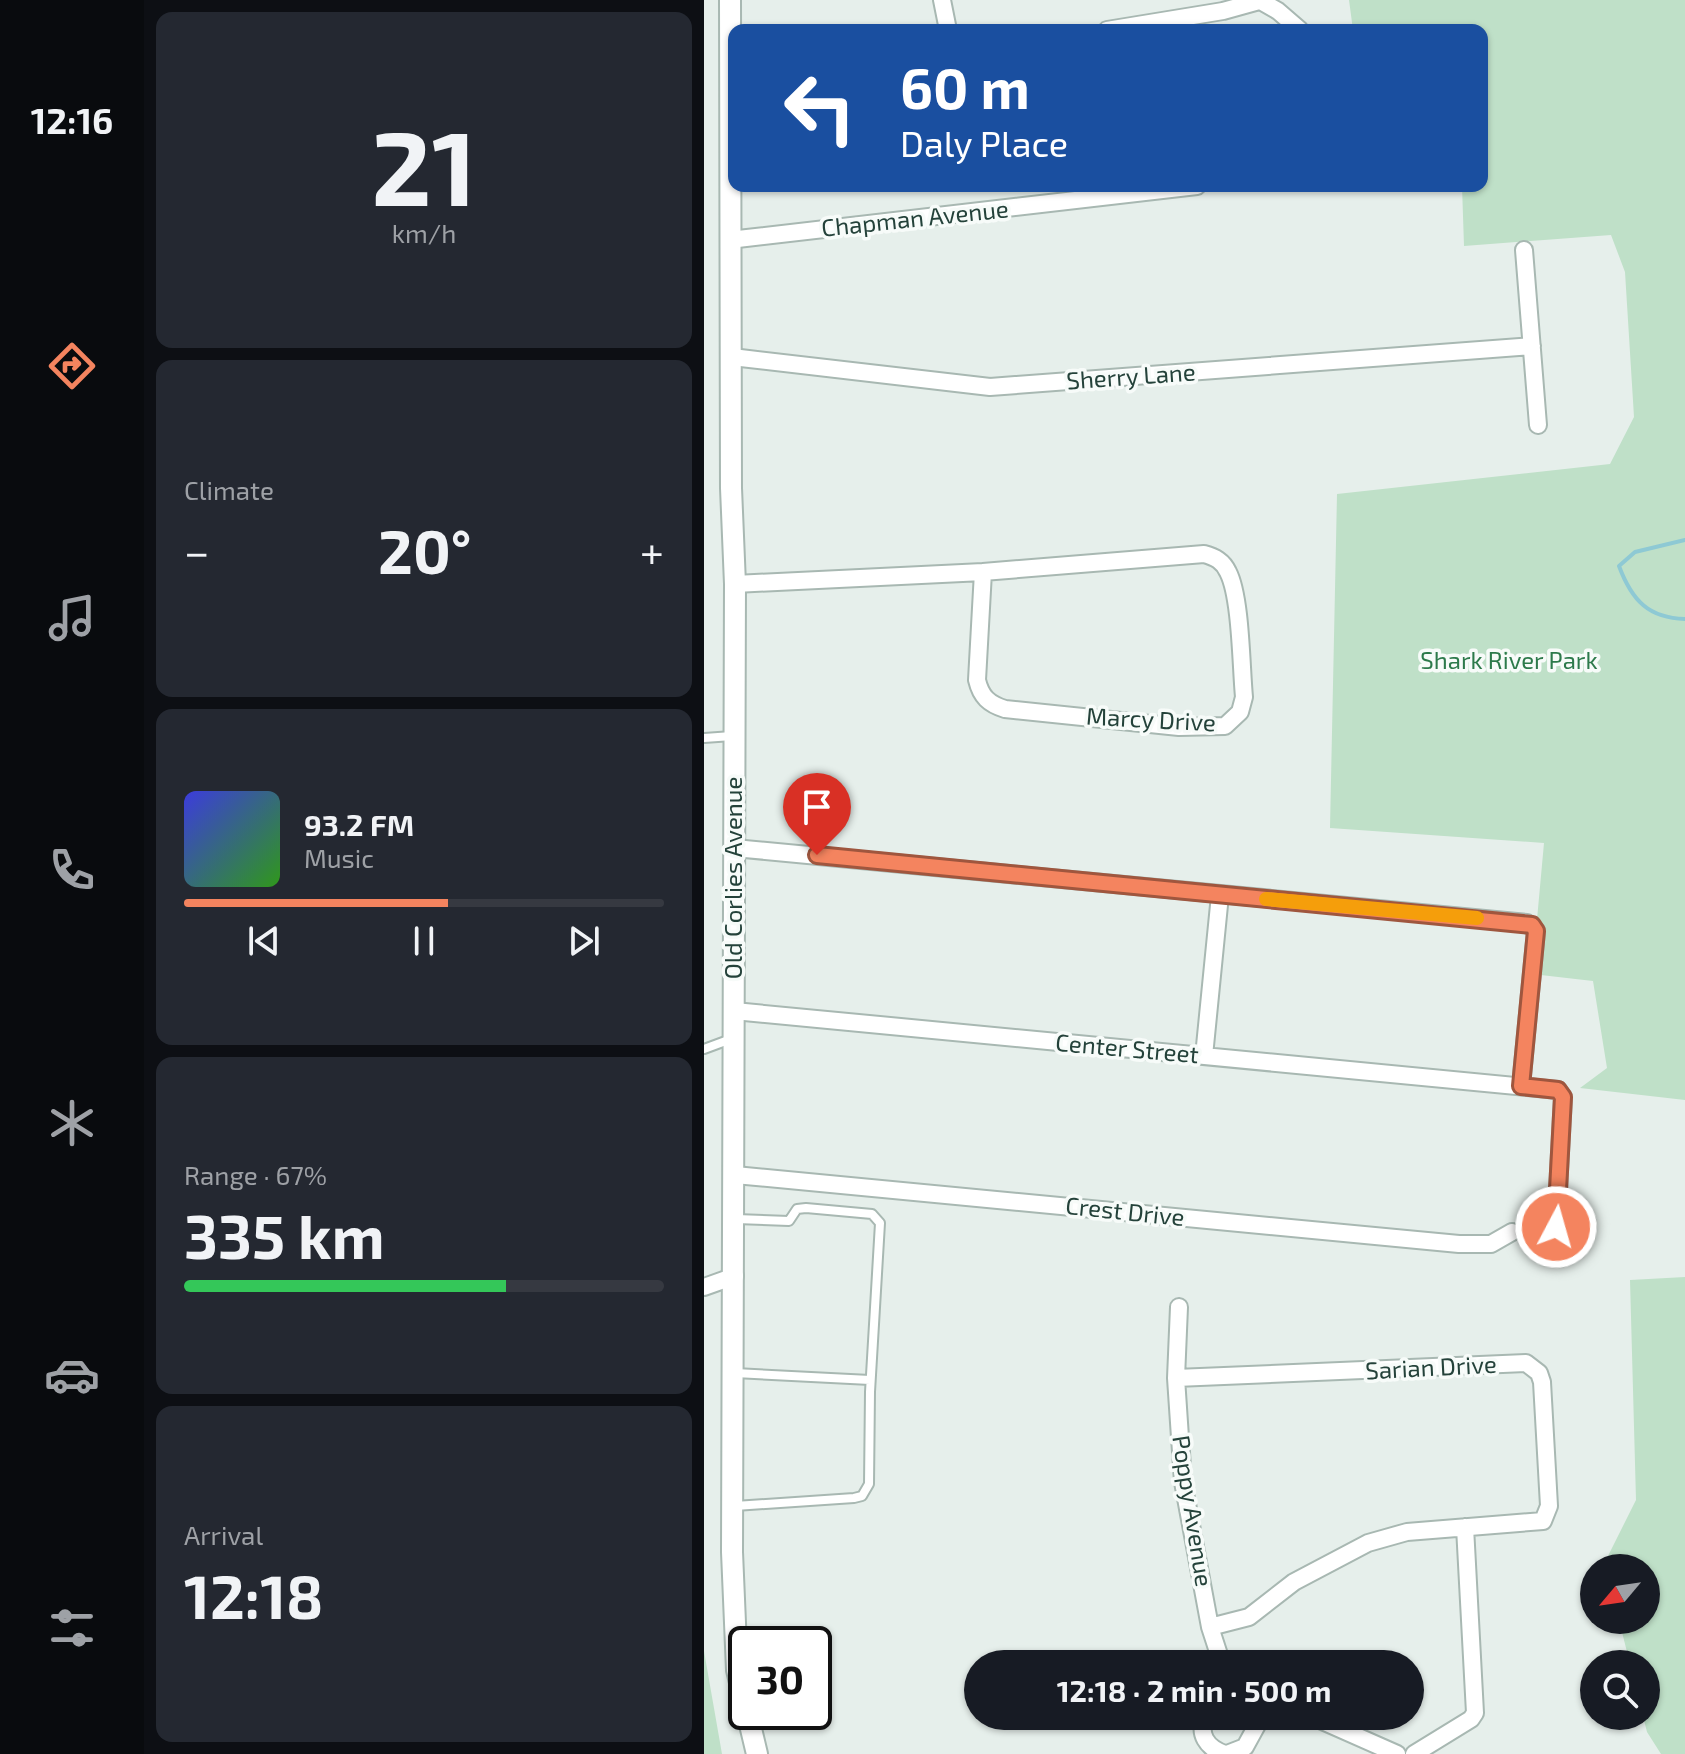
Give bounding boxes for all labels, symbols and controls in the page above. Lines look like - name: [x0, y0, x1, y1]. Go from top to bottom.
- text: 60 m: [900, 53, 1030, 120]
- icon: left: [768, 56, 872, 160]
- text: 12:16: [31, 98, 113, 141]
- text: 21: [371, 102, 477, 227]
- text: Daly Place: [900, 121, 1068, 164]
- street label: Chapman Avenue: [820, 193, 1010, 242]
- text: km/h: [392, 217, 456, 248]
- icon: directions: [44, 338, 100, 394]
- street label: Sherry Lane: [1065, 357, 1196, 394]
- text: Climate: [184, 474, 274, 505]
- text: 20°: [378, 514, 471, 586]
- text: −: [184, 524, 210, 577]
- text: +: [640, 524, 664, 577]
- icon: music: [44, 590, 100, 646]
- park label: Shark River Park: [1420, 645, 1598, 674]
- street label: Marcy Drive: [1086, 701, 1217, 736]
- pin: [783, 773, 851, 855]
- street label: Old Corlies Avenue: [718, 777, 747, 979]
- icon: arrive: [795, 785, 839, 829]
- text: 93.2 FM: [304, 806, 414, 842]
- icon: phone: [44, 842, 100, 898]
- text: Music: [304, 842, 374, 873]
- icon: previous: [242, 919, 286, 963]
- icon: pause: [402, 919, 446, 963]
- icon: next: [562, 919, 606, 963]
- street label: Center Street: [1054, 1027, 1200, 1068]
- icon: climate: [44, 1095, 100, 1151]
- text: Range · 67%: [184, 1159, 327, 1190]
- position arrow: [1514, 1185, 1598, 1269]
- street label: Crest Drive: [1064, 1190, 1186, 1231]
- text: 335 km: [184, 1199, 385, 1271]
- icon: car: [44, 1347, 100, 1403]
- street label: Sarian Drive: [1364, 1349, 1497, 1384]
- street label: Poppy Avenue: [1167, 1433, 1220, 1588]
- text: Arrival: [184, 1519, 263, 1550]
- north arrow: [1580, 1554, 1660, 1634]
- map controls: [1580, 1554, 1660, 1730]
- text: 12:18: [184, 1559, 324, 1631]
- icon: filters: [44, 1600, 100, 1656]
- speed limit sign: 30: [728, 1626, 832, 1730]
- button: search: [1580, 1650, 1660, 1730]
- text: 12:18 · 2 min · 500 m: [1057, 1672, 1331, 1708]

